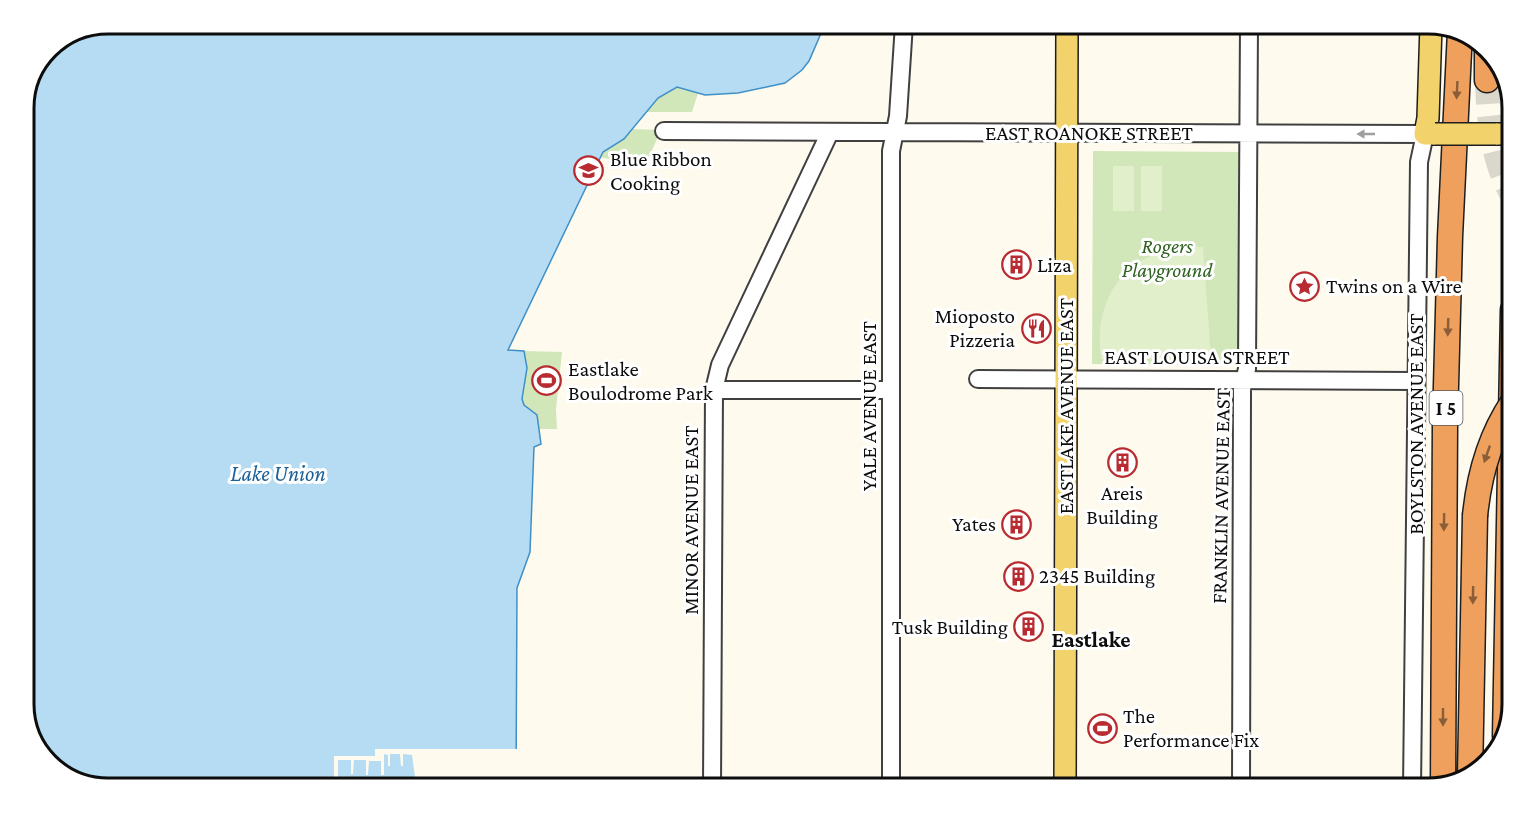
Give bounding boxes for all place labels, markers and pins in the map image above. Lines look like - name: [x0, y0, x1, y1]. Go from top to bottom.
- place label: Blue Ribbon Cooking: [610, 147, 712, 195]
- school or university icon: Blue Ribbon Cooking: [573, 155, 605, 187]
- building icon: Liza: [1000, 249, 1032, 281]
- place label: Liza: [1037, 253, 1072, 277]
- place icon: Twins on a Wire: [1289, 270, 1321, 302]
- place label: Twins on a Wire: [1326, 274, 1462, 298]
- place label: Mioposto Pizzeria: [935, 304, 1015, 352]
- restaurant icon: Mioposto Pizzeria: [1020, 312, 1052, 344]
- place label: Eastlake Boulodrome Park: [568, 357, 713, 405]
- sports icon: Eastlake Boulodrome Park: [531, 365, 563, 397]
- building icon: Areis Building: [1106, 446, 1138, 478]
- place label: Areis Building: [1086, 481, 1158, 529]
- building icon: Yates: [1001, 508, 1033, 540]
- place label: Yates: [952, 512, 996, 536]
- building icon: 2345 Building: [1002, 560, 1034, 592]
- place label: 2345 Building: [1039, 564, 1155, 588]
- building icon: Tusk Building: [1013, 611, 1045, 643]
- place label: Tusk Building: [892, 615, 1008, 639]
- place label: The Performance Fix: [1123, 704, 1259, 752]
- sports icon: The Performance Fix: [1086, 712, 1118, 744]

